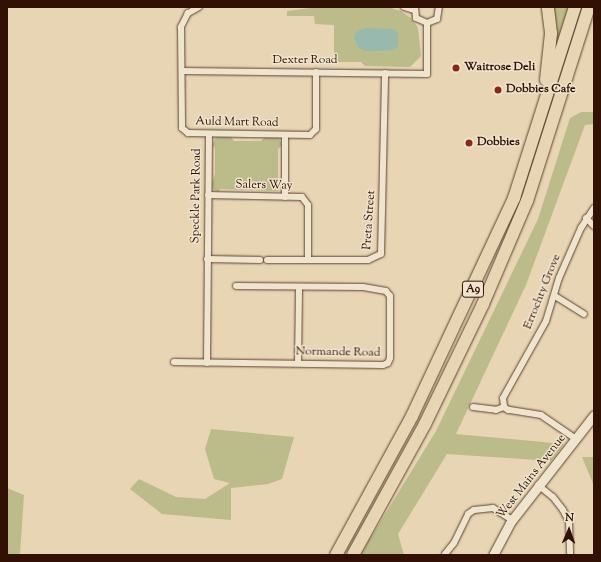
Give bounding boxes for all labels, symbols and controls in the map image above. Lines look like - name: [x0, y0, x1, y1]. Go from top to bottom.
- street label: Dexter Road: [272, 54, 338, 68]
- place label: Waitrose Deli: [464, 61, 535, 75]
- marker: Waitrose Deli: [451, 63, 461, 73]
- place label: Dobbies Cafe: [506, 83, 576, 97]
- marker: Dobbies Cafe: [493, 85, 503, 95]
- street label: Auld Mart Road: [195, 115, 279, 131]
- place label: Dobbies: [477, 136, 520, 150]
- marker: Dobbies: [464, 138, 474, 148]
- street label: Speckle Park Road: [189, 148, 205, 244]
- street label: Salers Way: [235, 178, 293, 194]
- street label: Preta Street: [361, 190, 379, 250]
- street label: Errochty Grove: [521, 252, 565, 332]
- road number: A9: [461, 280, 485, 298]
- street label: Normande Road: [296, 345, 380, 361]
- street label: West Mains Avenue: [494, 432, 570, 522]
- north arrow: [549, 510, 589, 550]
- text: N: [565, 510, 574, 526]

